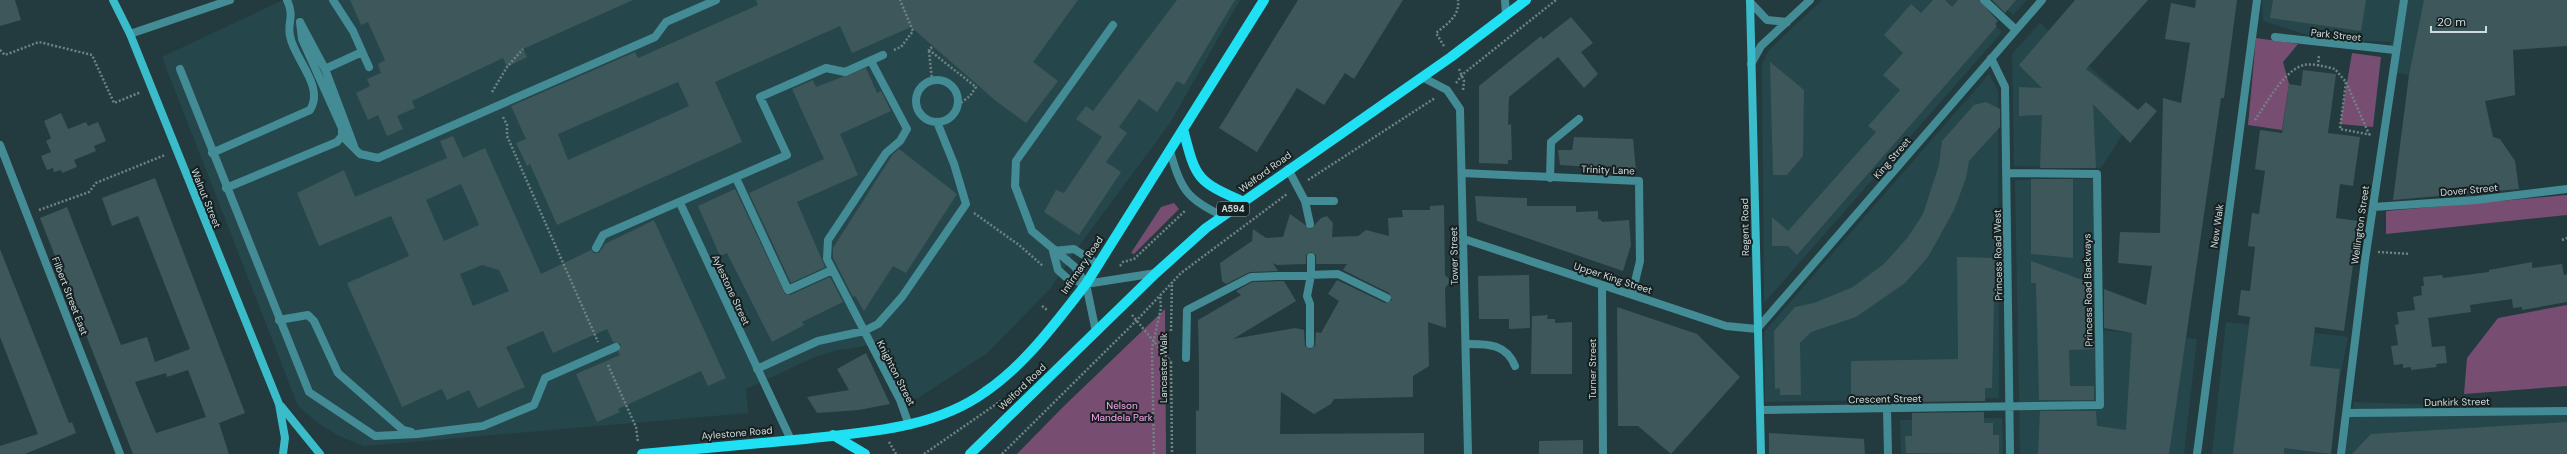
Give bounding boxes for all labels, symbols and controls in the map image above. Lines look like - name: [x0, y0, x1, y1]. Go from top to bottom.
- scale bar: [2431, 8, 2486, 34]
- text: 20 m: [2437, 14, 2466, 30]
- street label: Park Street: [2310, 26, 2362, 44]
- street label: King Street: [1871, 135, 1914, 181]
- street label: Welford Road: [1236, 149, 1294, 195]
- street label: Trinity Lane: [1581, 163, 1635, 177]
- street label: Walnut Street: [188, 166, 224, 230]
- street label: Dover Street: [2440, 181, 2499, 199]
- street label: Wellington Street: [2348, 185, 2372, 265]
- street label: Regent Road: [1738, 198, 1752, 256]
- road number: A594: [1217, 202, 1249, 216]
- street label: New Walk: [2207, 203, 2227, 249]
- street label: Princess Road West: [1991, 209, 2005, 301]
- street label: Tower Street: [1447, 227, 1461, 285]
- street label: Princess Road Backways: [2081, 233, 2095, 347]
- street label: Infirmary Road: [1058, 234, 1106, 296]
- street label: Aylestone Street: [709, 253, 753, 327]
- street label: Filbert Street East: [49, 255, 91, 337]
- street label: Upper King Street: [1572, 259, 1654, 297]
- street label: Lancaster Walk: [1157, 333, 1170, 403]
- street label: Knighton Street: [874, 338, 918, 408]
- street label: Turner Street: [1586, 339, 1599, 399]
- street label: Welford Road: [995, 361, 1049, 413]
- street label: Crescent Street: [1848, 392, 1922, 406]
- street label: Dunkirk Street: [2424, 395, 2490, 409]
- park label: Nelson Mandela Park: [1091, 399, 1153, 424]
- street label: Aylestone Road: [701, 423, 773, 443]

